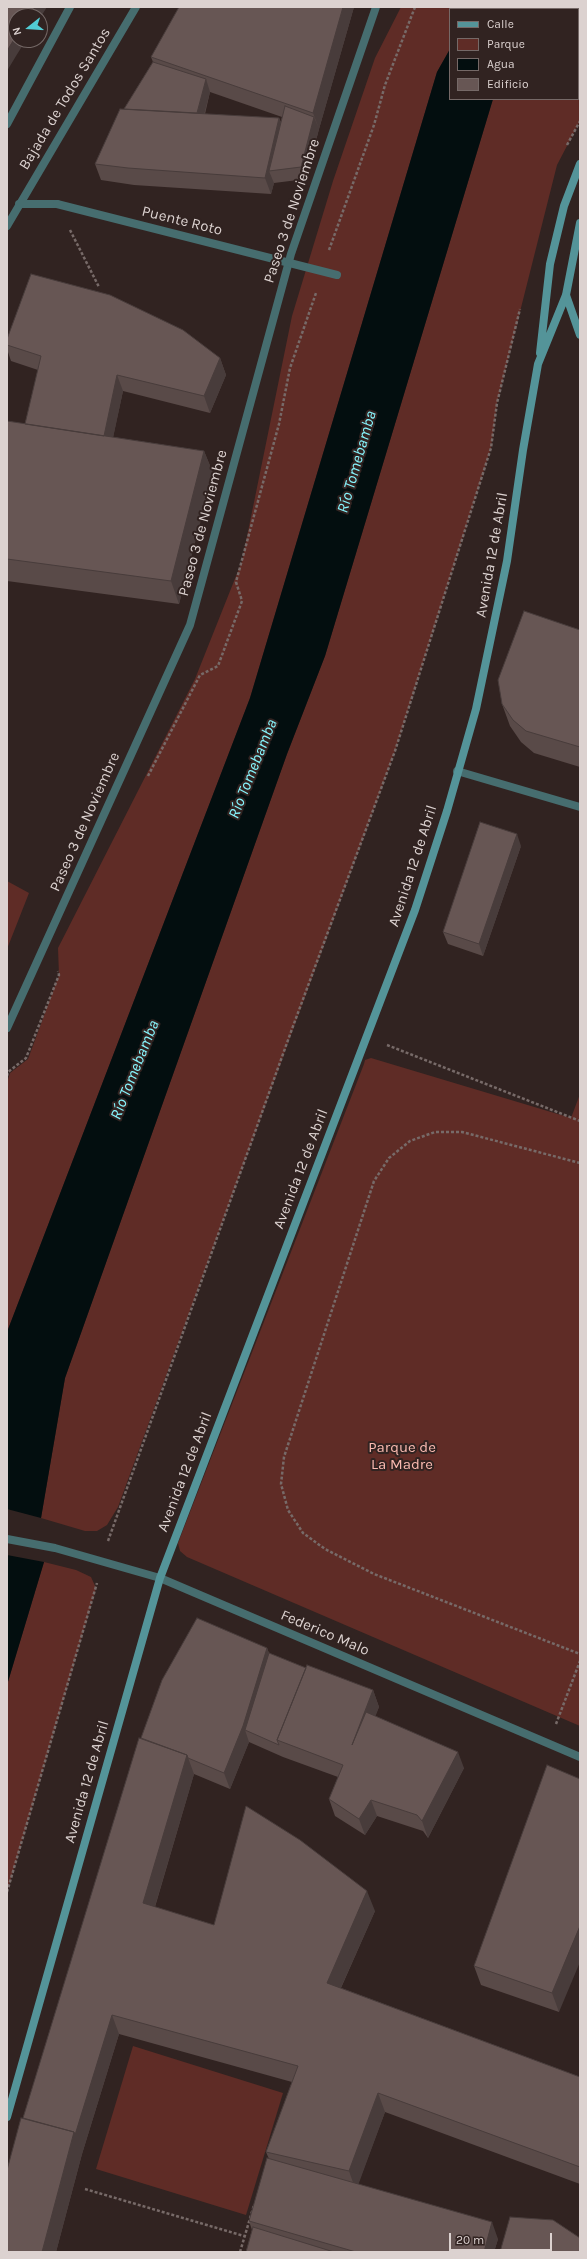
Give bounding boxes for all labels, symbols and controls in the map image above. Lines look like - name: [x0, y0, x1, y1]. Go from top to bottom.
- north arrow: [8, 8, 48, 48]
- legend: [449, 8, 579, 100]
- text: Calle: [487, 17, 514, 31]
- street label: Bajada de Todos Santos: [15, 25, 115, 173]
- text: N: [10, 26, 24, 37]
- text: Parque: [487, 37, 525, 51]
- text: Agua: [487, 57, 515, 71]
- text: Edificio: [487, 77, 528, 91]
- street label: Paseo 3 de Noviembre: [260, 137, 324, 285]
- street label: Puente Roto: [140, 202, 224, 240]
- water label: Río Tomebamba: [333, 409, 381, 515]
- street label: Paseo 3 de Noviembre: [175, 448, 231, 598]
- street label: Avenida 12 de Abril: [472, 491, 512, 619]
- water label: Río Tomebamba: [224, 716, 282, 822]
- street label: Paseo 3 de Noviembre: [46, 750, 124, 894]
- street label: Avenida 12 de Abril: [385, 803, 441, 929]
- water label: Río Tomebamba: [106, 1017, 164, 1123]
- street label: Avenida 12 de Abril: [270, 1107, 332, 1231]
- street label: Avenida 12 de Abril: [154, 1410, 216, 1534]
- park label: Parque de La Madre: [368, 1439, 436, 1474]
- street label: Federico Malo: [278, 1606, 372, 1660]
- street label: Avenida 12 de Abril: [61, 1719, 113, 1845]
- scale bar: [451, 2225, 554, 2251]
- text: 20 m: [456, 2233, 484, 2247]

